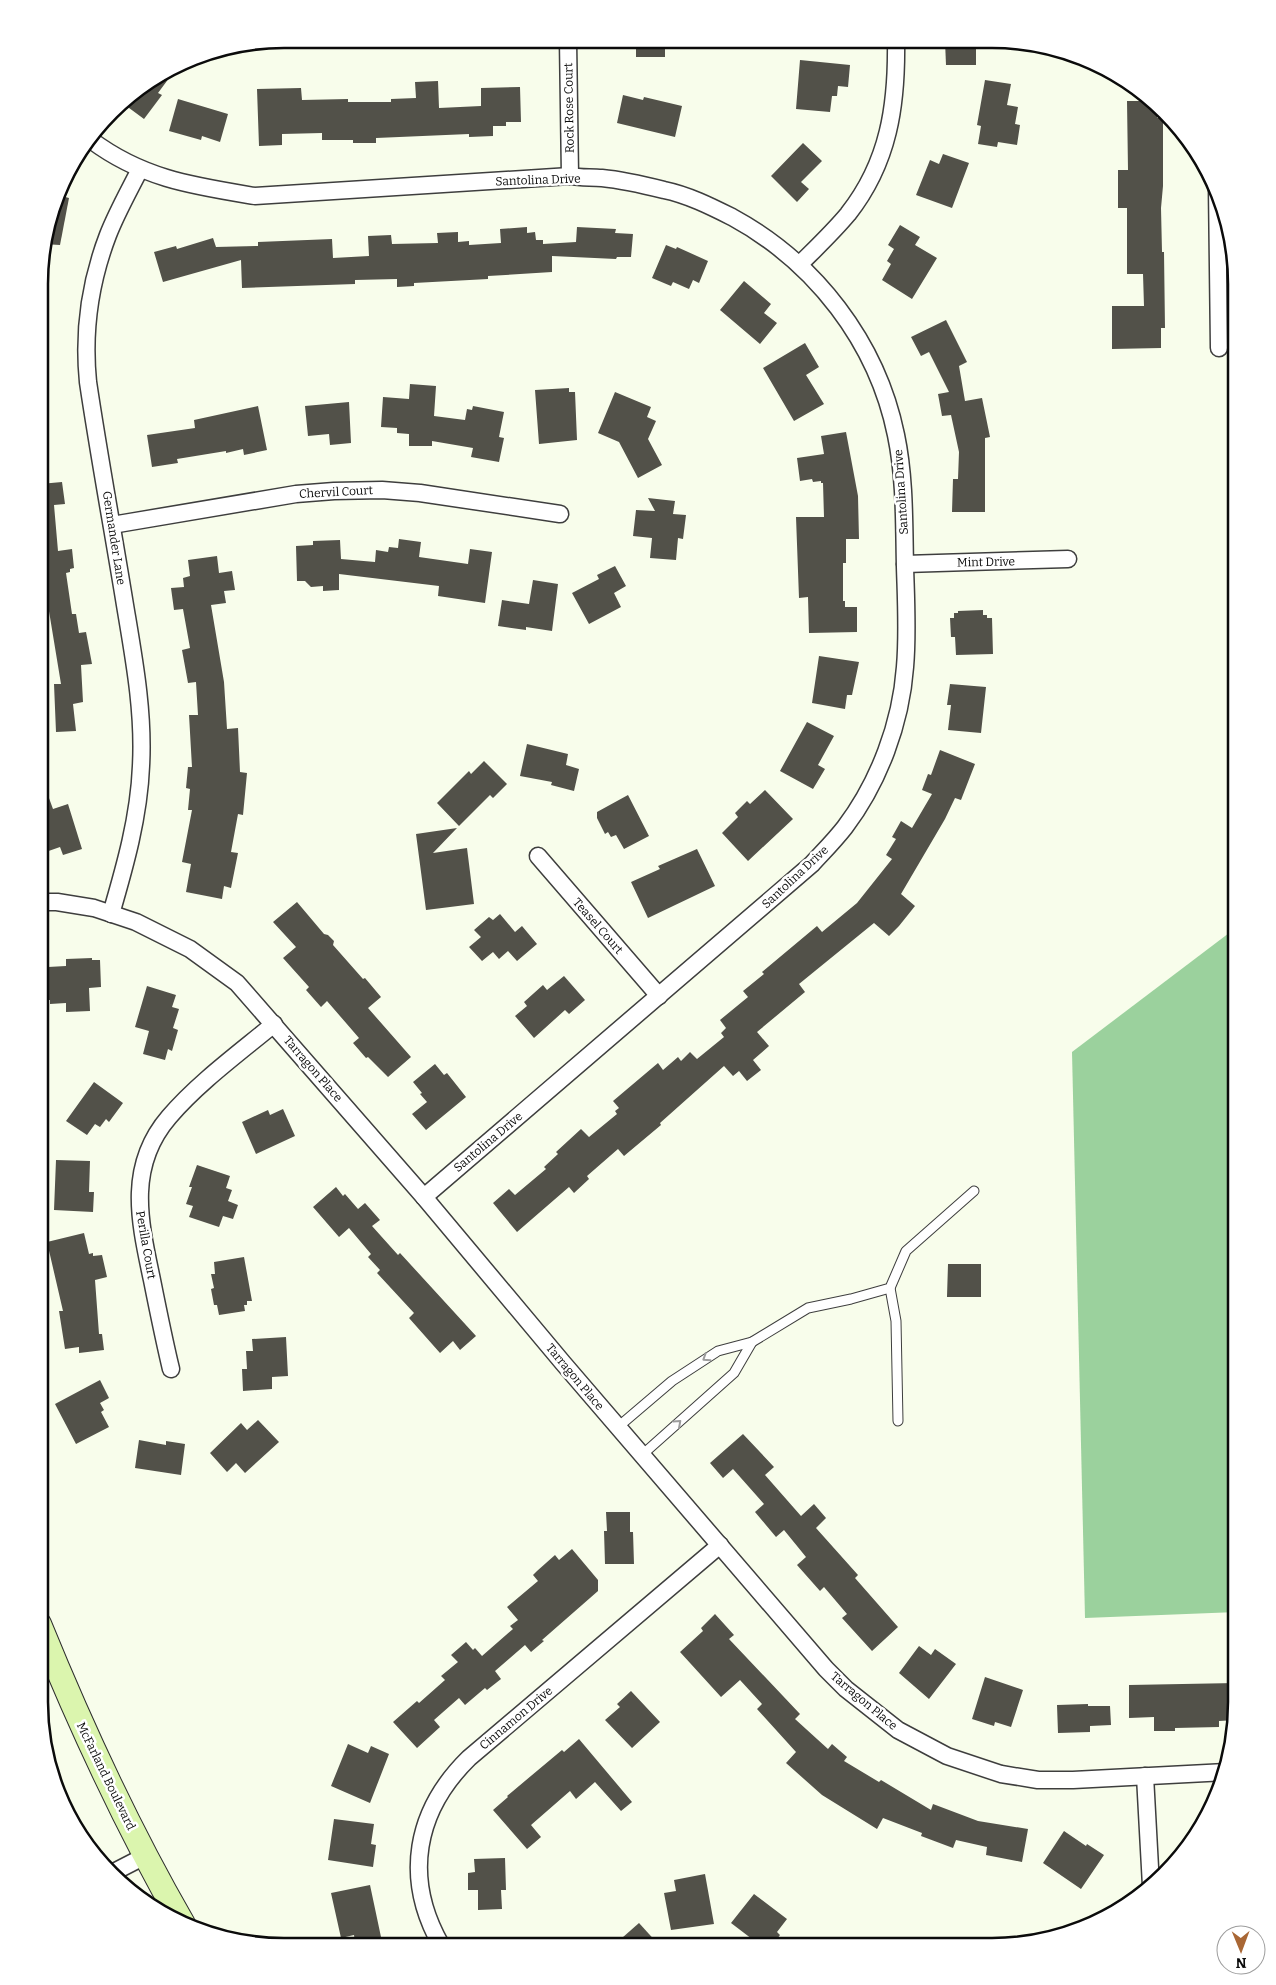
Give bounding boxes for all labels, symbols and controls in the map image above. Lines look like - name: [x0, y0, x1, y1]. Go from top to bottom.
- street label: Rock Rose Court: [561, 62, 577, 153]
- street label: Santolina Drive: [495, 172, 581, 188]
- street label: Santolina Drive: [891, 449, 911, 535]
- street label: Chervil Court: [299, 483, 374, 501]
- street label: Germander Lane: [100, 490, 128, 586]
- street label: Mint Drive: [957, 554, 1015, 570]
- street label: Santolina Drive: [759, 843, 831, 911]
- street label: Teasel Court: [570, 895, 626, 957]
- street label: Tarragon Place: [281, 1033, 345, 1105]
- street label: Santolina Drive: [451, 1109, 525, 1175]
- street label: Perilla Court: [133, 1210, 159, 1281]
- street label: Tarragon Place: [543, 1341, 607, 1413]
- one-way arrow: [703, 1352, 712, 1361]
- one-way arrow: [672, 1419, 681, 1428]
- street label: Tarragon Place: [828, 1669, 900, 1733]
- street label: Cinnamon Drive: [477, 1684, 555, 1752]
- street label: McFarland Boulevard: [74, 1720, 138, 1832]
- north arrow: [1216, 1925, 1266, 1975]
- text: N: [1235, 1954, 1247, 1971]

